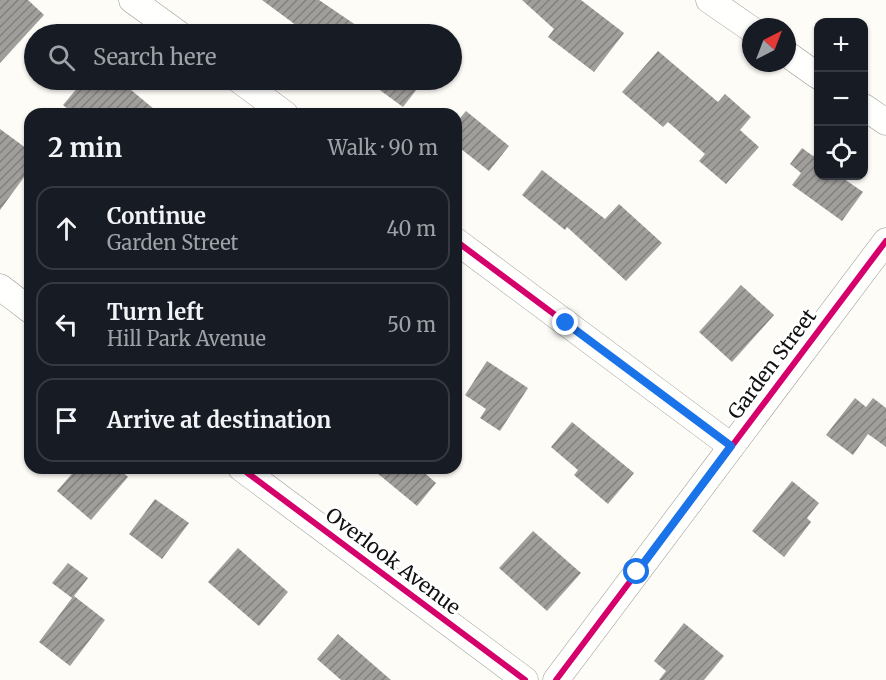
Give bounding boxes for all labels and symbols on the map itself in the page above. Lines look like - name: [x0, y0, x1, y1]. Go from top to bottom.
- north arrow: [742, 18, 796, 72]
- street label: Garden Street: [722, 304, 821, 424]
- route end: [552, 309, 578, 335]
- street label: Overlook Avenue: [321, 502, 466, 619]
- route start: [623, 558, 649, 584]

